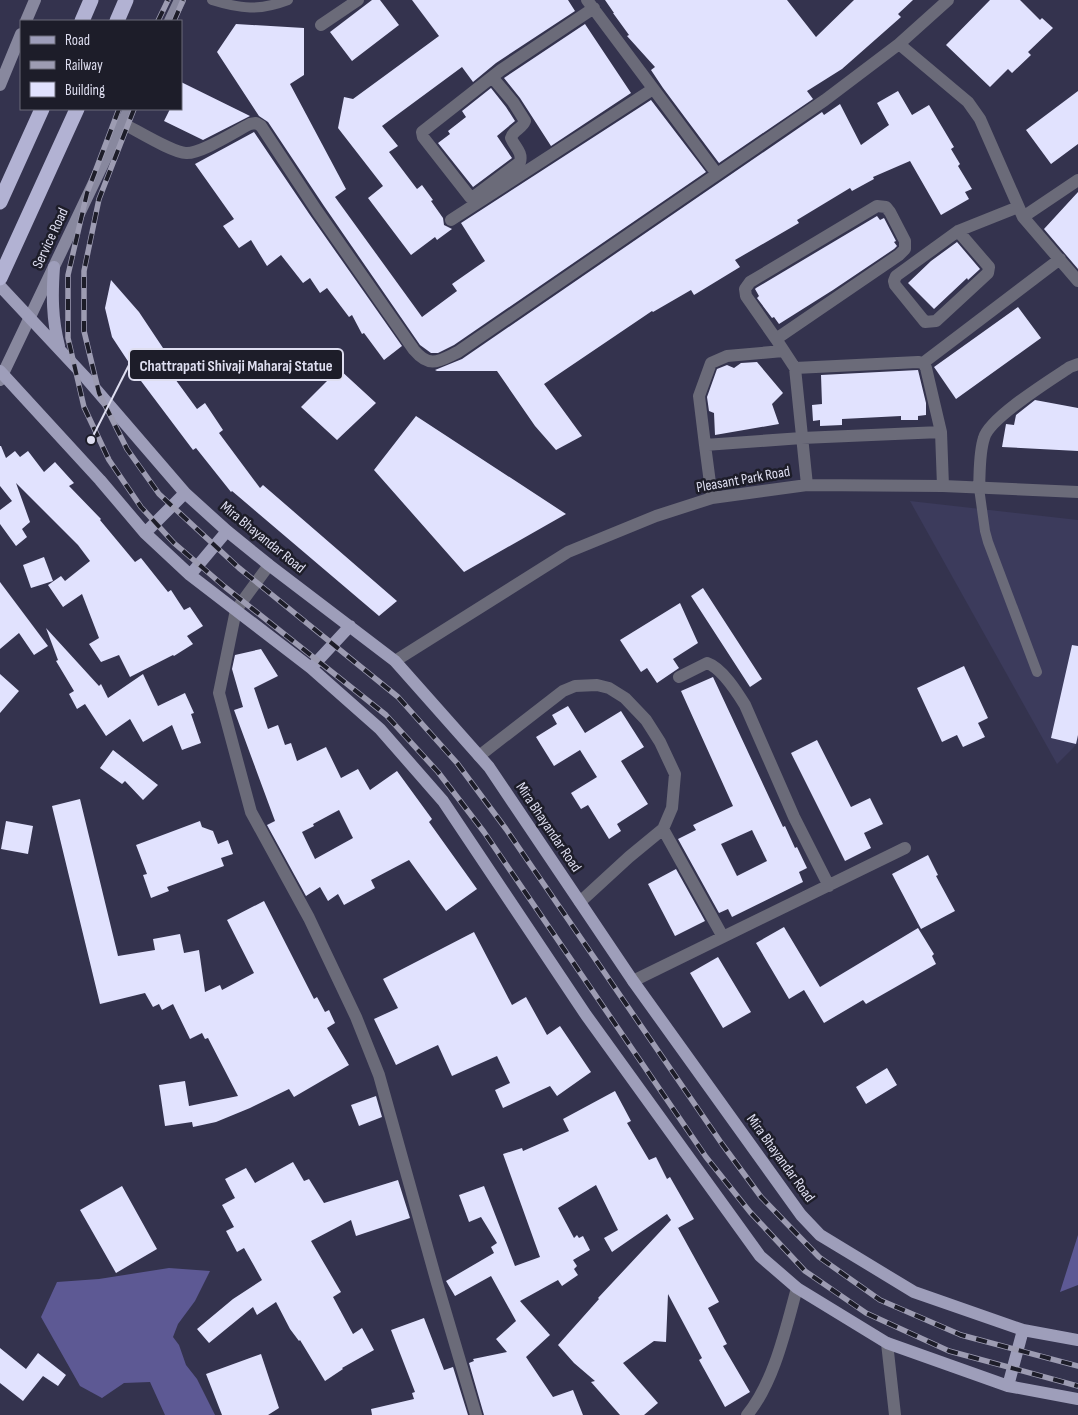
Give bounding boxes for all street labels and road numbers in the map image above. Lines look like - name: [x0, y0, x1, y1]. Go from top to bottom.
- street label: Service Road: [28, 205, 73, 272]
- street label: Pleasant Park Road: [695, 462, 791, 497]
- street label: Mira Bhayandar Road: [216, 497, 309, 578]
- street label: Mira Bhayandar Road: [512, 779, 586, 876]
- street label: Mira Bhayandar Road: [742, 1111, 819, 1206]

